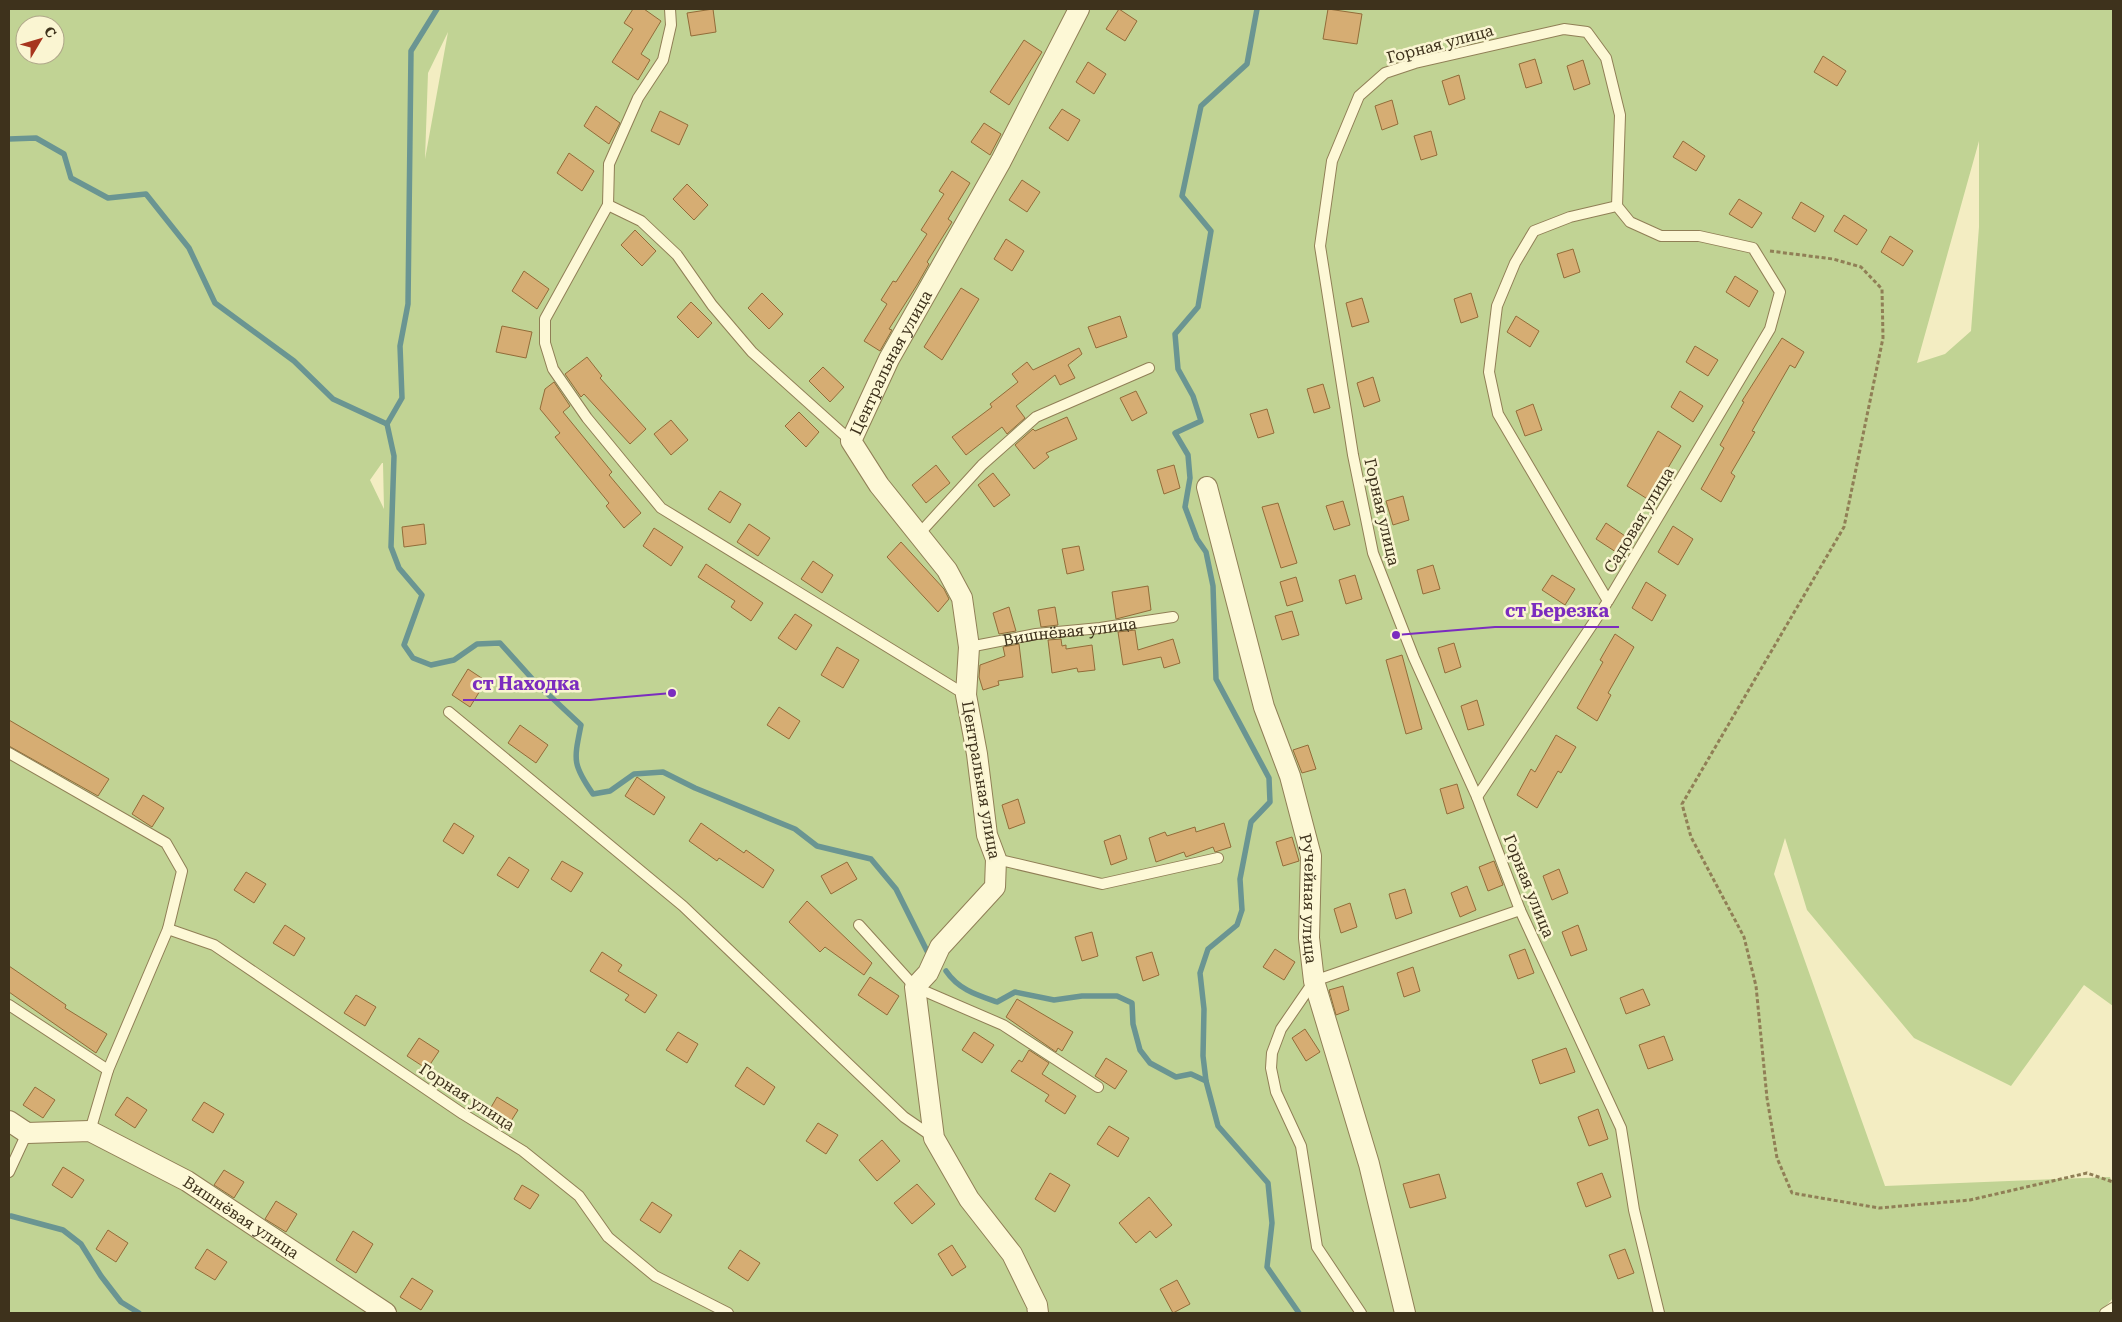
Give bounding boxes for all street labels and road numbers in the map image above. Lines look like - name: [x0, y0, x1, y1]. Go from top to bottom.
- street label: Горная улица: [1385, 21, 1496, 67]
- street label: Центральная улица: [846, 286, 936, 438]
- street label: Горная улица: [1360, 456, 1404, 568]
- street label: Садовая улица: [1600, 463, 1678, 576]
- street label: Вишнёвая улица: [1001, 613, 1138, 650]
- street label: Центральная улица: [958, 699, 1004, 861]
- street label: Ручейная улица: [1296, 831, 1321, 965]
- street label: Горная улица: [1500, 832, 1558, 941]
- street label: Горная улица: [416, 1059, 518, 1135]
- street label: Вишнёвая улица: [180, 1172, 303, 1262]

